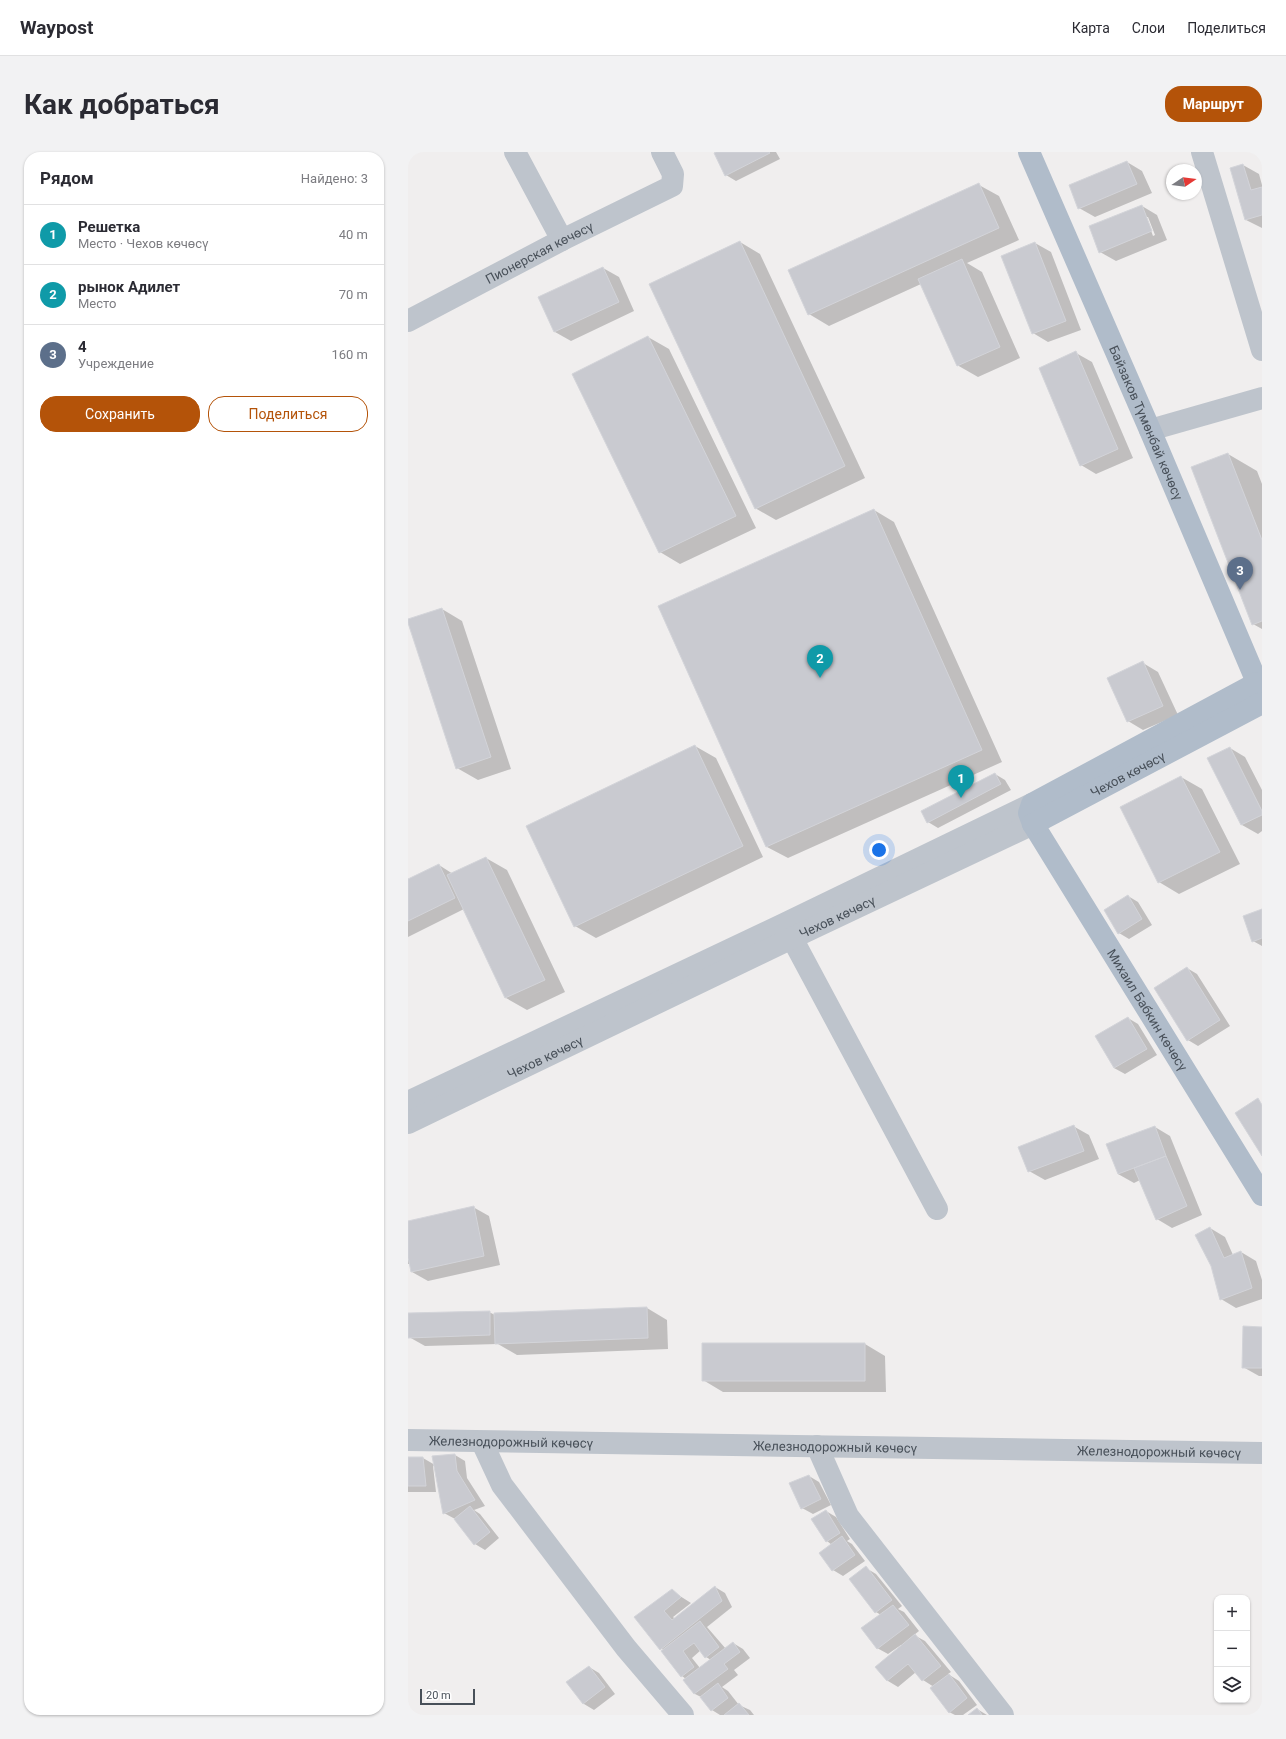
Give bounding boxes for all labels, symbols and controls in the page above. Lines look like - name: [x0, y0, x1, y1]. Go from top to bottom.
- text: Waypost: [20, 16, 94, 39]
- text: Карта: [1072, 20, 1110, 36]
- text: Слои: [1132, 20, 1165, 36]
- text: Поделиться: [1187, 20, 1266, 36]
- button: Маршрут: [1165, 86, 1262, 122]
- text: Как добраться: [24, 88, 220, 121]
- north arrow: [1166, 164, 1202, 200]
- text: Рядом: [40, 168, 94, 188]
- text: Найдено: 3: [301, 171, 368, 186]
- text: Решетка: [78, 218, 140, 236]
- street label: Пионерская көчөсү: [483, 219, 596, 287]
- text: 1: [49, 227, 57, 242]
- text: 40 m: [339, 227, 368, 242]
- text: Место · Чехов көчөсү: [78, 236, 209, 251]
- text: рынок Адилет: [78, 278, 180, 296]
- text: 2: [49, 287, 57, 302]
- text: 70 m: [339, 287, 368, 302]
- text: Место: [78, 296, 116, 311]
- text: 4: [78, 338, 87, 356]
- street label: Байзаков Түмөнбай көчөсү: [1106, 343, 1186, 503]
- text: 3: [49, 347, 57, 362]
- text: 160 m: [331, 347, 368, 362]
- text: Учреждение: [78, 356, 154, 371]
- button: Сохранить: [40, 396, 200, 432]
- button: Поделиться: [208, 396, 368, 432]
- pin: 3: [1227, 557, 1253, 590]
- pin: 2: [807, 645, 833, 678]
- street label: Чехов көчөсү: [1088, 748, 1168, 800]
- pin: 1: [948, 765, 974, 798]
- your location: [869, 840, 889, 860]
- street label: Чехов көчөсү: [797, 893, 878, 942]
- street label: Михаил Бабкин көчөсү: [1104, 946, 1191, 1074]
- street label: Чехов көчөсү: [505, 1033, 586, 1082]
- street label: Железнодорожный көчөсү: [429, 1433, 594, 1451]
- street label: Железнодорожный көчөсү: [753, 1438, 918, 1456]
- street label: Железнодорожный көчөсү: [1077, 1443, 1242, 1461]
- map controls: [1214, 1595, 1250, 1703]
- button: +: [1214, 1595, 1250, 1631]
- button: −: [1214, 1631, 1250, 1667]
- button: layers: [1214, 1667, 1250, 1703]
- scale bar: [420, 1687, 475, 1706]
- text: 20 m: [426, 1689, 451, 1702]

